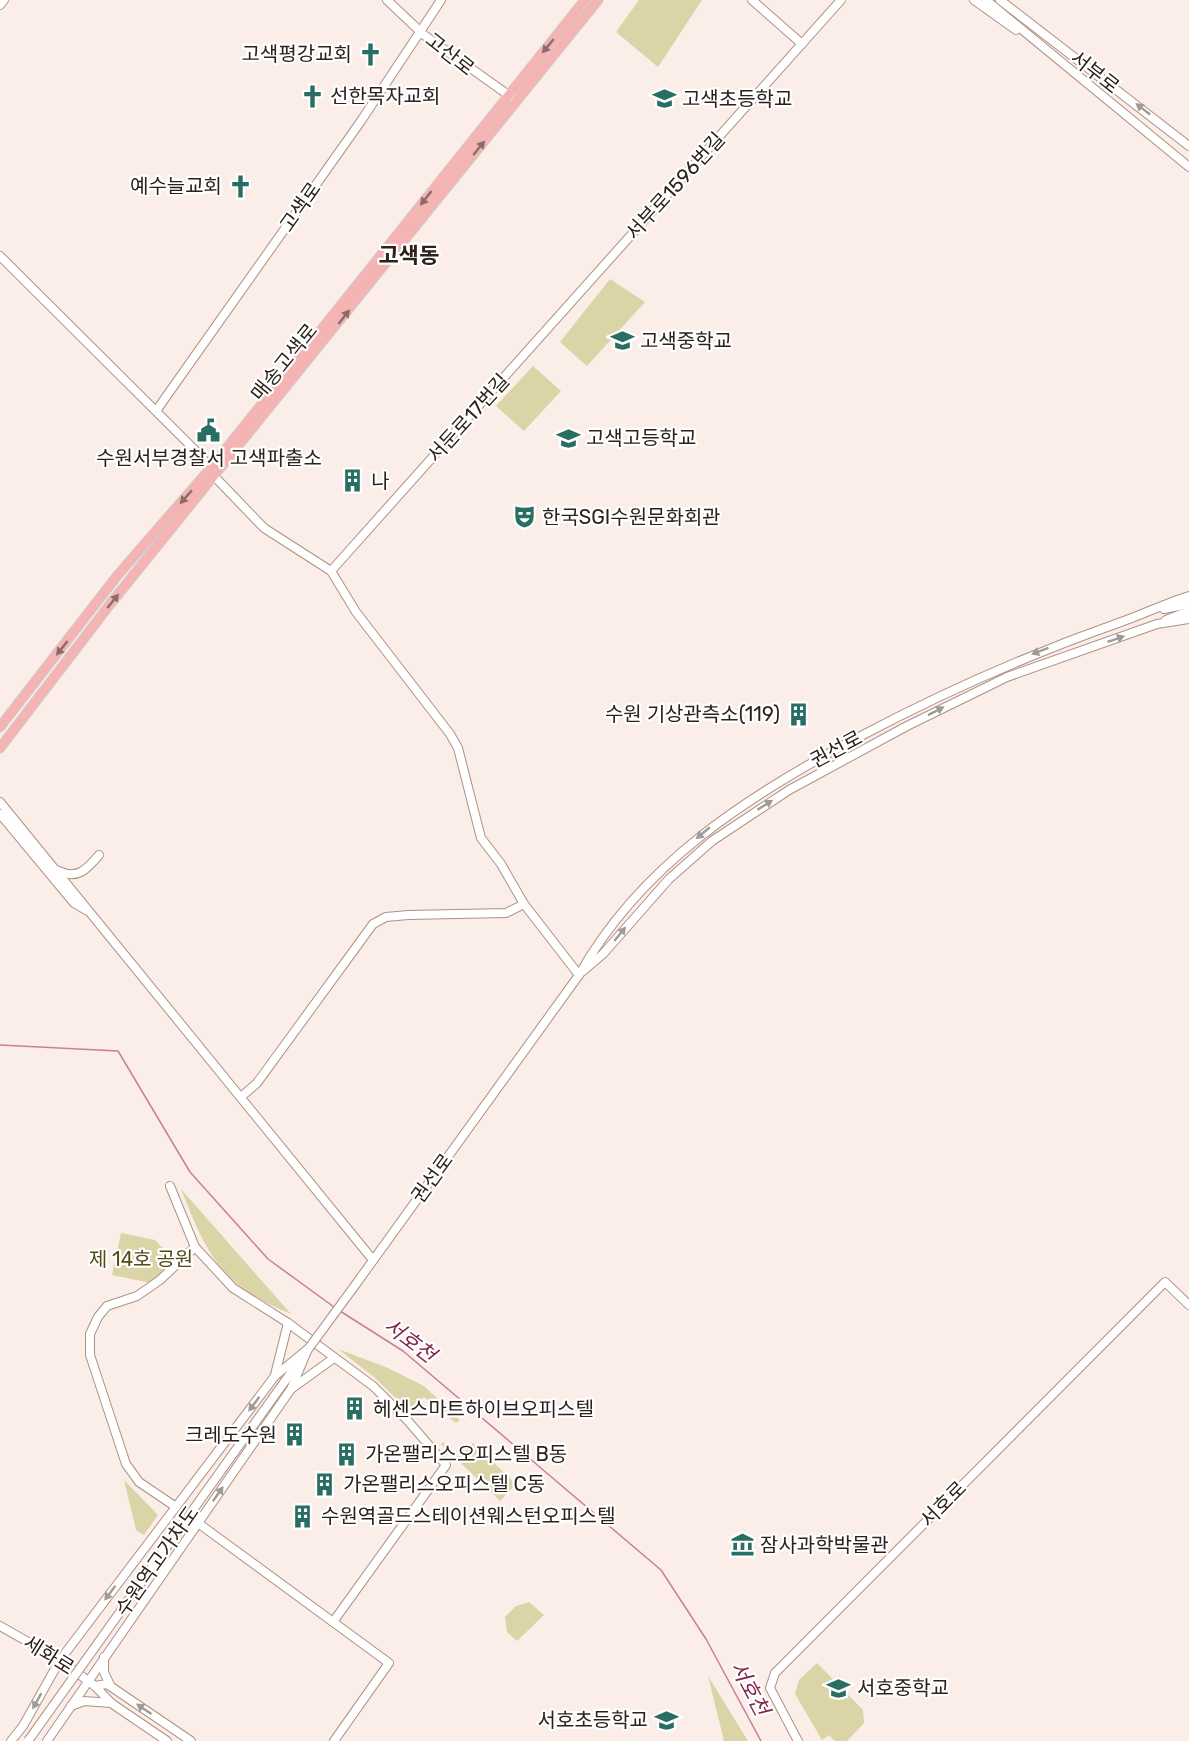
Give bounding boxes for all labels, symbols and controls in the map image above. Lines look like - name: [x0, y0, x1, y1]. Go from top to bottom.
- street label: 고산로: [421, 28, 479, 80]
- one-way arrow: [542, 38, 555, 54]
- church icon: 고색평강교회: [357, 41, 383, 67]
- place label: 고색평강교회: [242, 42, 352, 66]
- street label: 서부로: [1066, 46, 1124, 98]
- church icon: 선한목자교회: [299, 83, 325, 109]
- place label: 선한목자교회: [330, 84, 440, 108]
- school or university icon: 고색초등학교: [651, 86, 677, 112]
- place label: 고색초등학교: [682, 87, 792, 111]
- one-way arrow: [1136, 104, 1151, 116]
- street label: 서부로1596번길: [621, 127, 729, 245]
- one-way arrow: [472, 141, 485, 156]
- church icon: 예수늘교회: [227, 173, 253, 199]
- place label: 예수늘교회: [130, 174, 222, 198]
- street label: 고색로: [274, 178, 326, 236]
- one-way arrow: [420, 190, 433, 206]
- district label: 고색동: [379, 242, 439, 269]
- one-way arrow: [337, 309, 349, 324]
- street label: 매송고색로: [246, 319, 322, 405]
- school or university icon: 고색중학교: [609, 328, 635, 354]
- place label: 고색중학교: [640, 329, 732, 353]
- street label: 서둔로17번길: [422, 369, 514, 467]
- public building icon: 수원서부경찰서 고색파출소: [196, 417, 222, 443]
- school or university icon: 고색고등학교: [555, 425, 581, 451]
- place label: 고색고등학교: [586, 426, 696, 450]
- place label: 수원서부경찰서 고색파출소: [96, 446, 322, 470]
- building icon: 나: [340, 468, 366, 494]
- place label: 나: [371, 469, 389, 493]
- one-way arrow: [179, 489, 192, 505]
- theatre icon: 한국SGI수원문화회관: [511, 504, 537, 530]
- place label: 한국SGI수원문화회관: [542, 505, 721, 529]
- one-way arrow: [106, 594, 118, 609]
- one-way arrow: [1107, 633, 1125, 643]
- one-way arrow: [56, 640, 68, 655]
- one-way arrow: [1031, 647, 1049, 656]
- building icon: 수원 기상관측소(119): [785, 701, 811, 727]
- place label: 수원 기상관측소(119): [605, 702, 780, 726]
- one-way arrow: [927, 707, 944, 716]
- street label: 권선로: [806, 725, 866, 773]
- one-way arrow: [757, 800, 773, 811]
- one-way arrow: [696, 827, 711, 839]
- one-way arrow: [613, 926, 626, 942]
- street label: 권선로: [406, 1149, 458, 1207]
- park label: 제 14호 공원: [89, 1247, 193, 1271]
- water label: 서호천: [379, 1313, 443, 1369]
- building icon: 헤센스마트하이브오피스텔: [342, 1396, 368, 1422]
- one-way arrow: [248, 1397, 260, 1412]
- place label: 헤센스마트하이브오피스텔: [373, 1397, 594, 1421]
- building icon: 크레도수원: [282, 1422, 308, 1448]
- place label: 크레도수원: [185, 1423, 277, 1447]
- building icon: 가온팰리스오피스텔 B동: [334, 1441, 360, 1467]
- place label: 가온팰리스오피스텔 B동: [365, 1442, 567, 1466]
- building icon: 가온팰리스오피스텔 C동: [312, 1471, 338, 1497]
- place label: 가온팰리스오피스텔 C동: [343, 1472, 545, 1496]
- street label: 서호로: [915, 1476, 971, 1532]
- one-way arrow: [212, 1487, 224, 1503]
- street label: 수원역고가차도: [110, 1501, 204, 1621]
- building icon: 수원역골드스테이션웨스턴오피스텔: [290, 1503, 316, 1529]
- place label: 수원역골드스테이션웨스턴오피스텔: [321, 1504, 615, 1528]
- museum icon: 잠사과학박물관: [729, 1532, 755, 1558]
- place label: 잠사과학박물관: [760, 1533, 889, 1557]
- one-way arrow: [105, 1586, 117, 1601]
- street label: 세화로: [19, 1630, 79, 1680]
- water label: 서호천: [725, 1657, 776, 1722]
- school or university icon: 서호중학교: [826, 1675, 852, 1701]
- place label: 서호중학교: [857, 1676, 949, 1700]
- one-way arrow: [32, 1693, 42, 1710]
- one-way arrow: [137, 1703, 153, 1715]
- school or university icon: 서호초등학교: [653, 1707, 679, 1733]
- place label: 서호초등학교: [538, 1708, 648, 1732]

